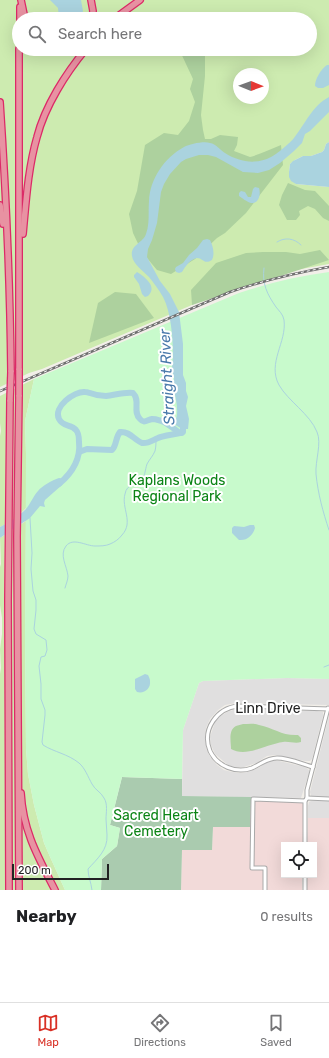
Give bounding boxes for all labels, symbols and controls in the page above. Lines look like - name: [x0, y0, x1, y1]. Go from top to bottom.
- search box: [12, 12, 317, 56]
- icon: search: [26, 23, 48, 45]
- text: Search here: [58, 25, 142, 43]
- north arrow: [233, 68, 269, 104]
- water label: Straight River: [155, 327, 179, 426]
- park label: Kaplans Woods Regional Park: [129, 472, 225, 505]
- street label: Linn Drive: [235, 700, 301, 717]
- park label: Sacred Heart Cemetery: [113, 807, 199, 840]
- map controls: [281, 842, 317, 878]
- button: locate: [281, 842, 317, 878]
- scale bar: [12, 862, 109, 881]
- text: 200 m: [18, 864, 51, 877]
- text: Nearby: [16, 906, 77, 926]
- text: 0 results: [260, 909, 313, 924]
- tab: Map: [37, 1012, 59, 1049]
- tab: Directions: [134, 1012, 186, 1049]
- tab: Saved: [260, 1012, 292, 1049]

